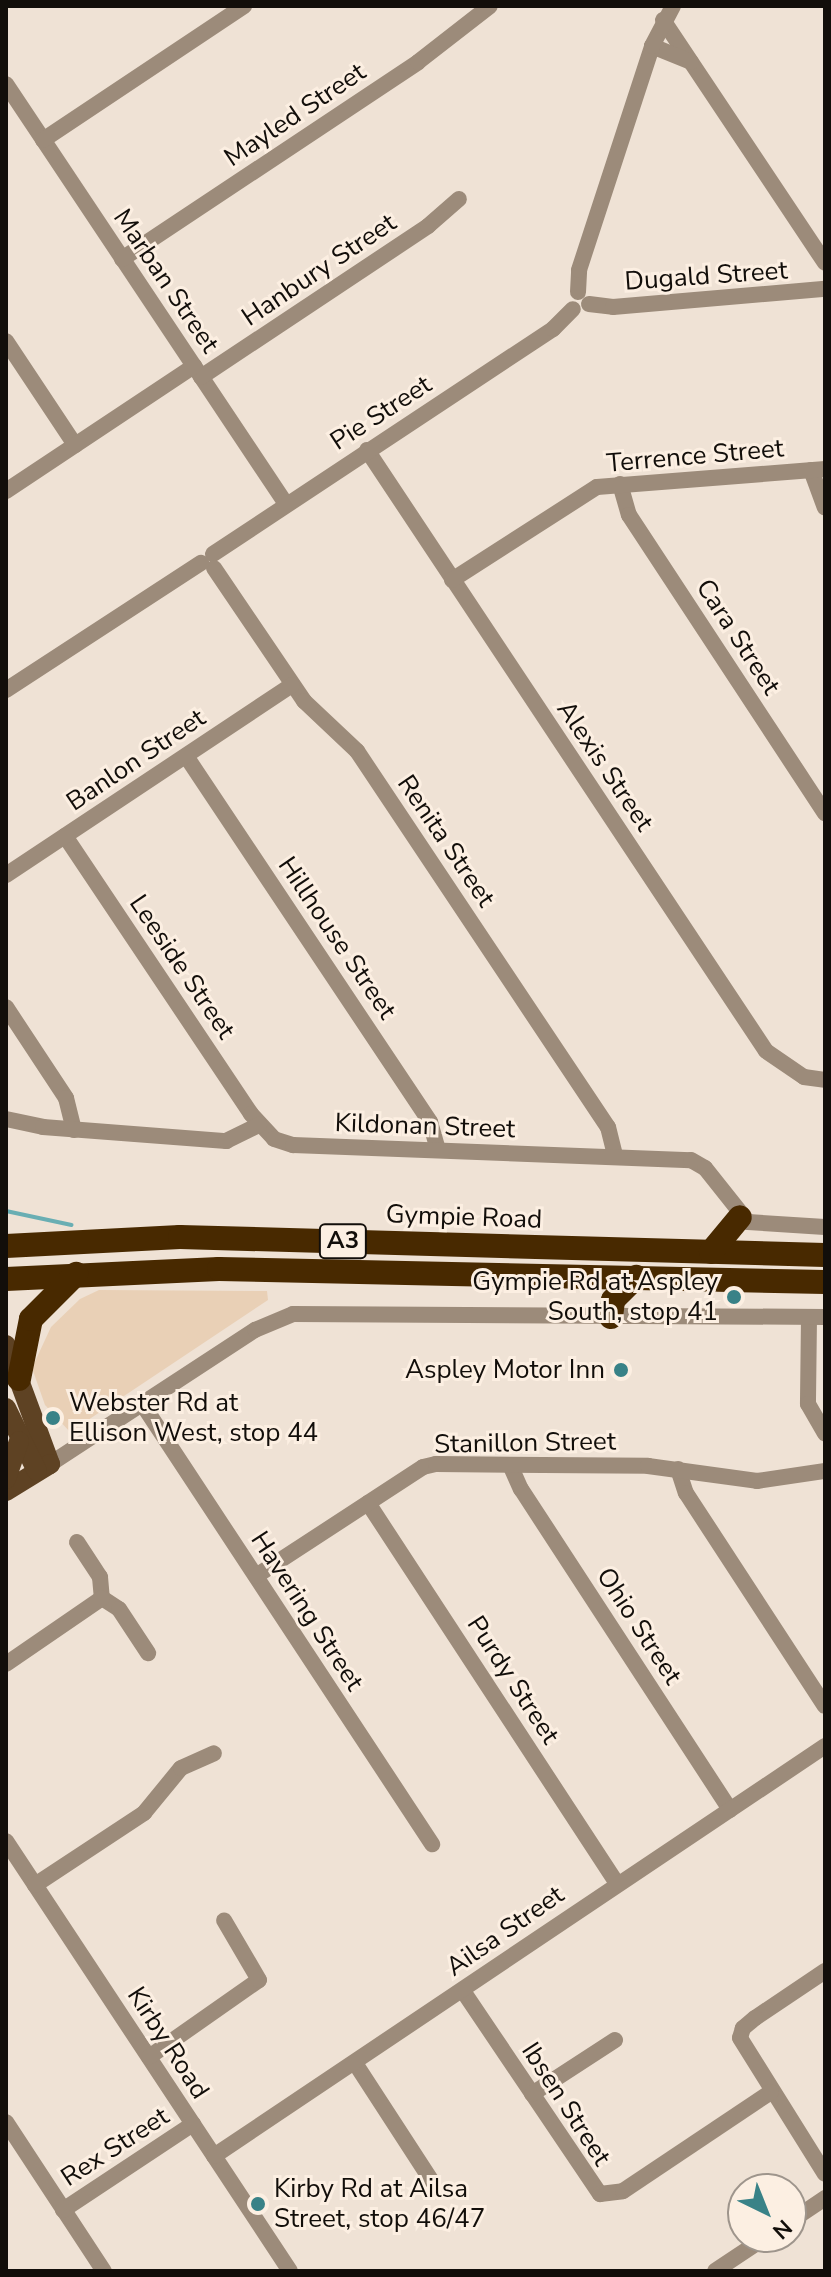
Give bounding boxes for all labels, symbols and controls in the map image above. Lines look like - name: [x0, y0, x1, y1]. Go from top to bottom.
- street label: Mayled Street: [219, 56, 371, 174]
- street label: Marban Street: [106, 203, 226, 359]
- street label: Hanbury Street: [236, 207, 402, 333]
- street label: Dugald Street: [623, 255, 789, 297]
- street label: Pie Street: [325, 369, 437, 457]
- street label: Terrence Street: [605, 433, 785, 479]
- street label: Cara Street: [689, 573, 787, 701]
- street label: Alexis Street: [550, 695, 660, 837]
- street label: Banlon Street: [61, 702, 211, 818]
- street label: Renita Street: [391, 769, 501, 913]
- street label: Hillhouse Street: [271, 851, 403, 1025]
- street label: Leeside Street: [122, 889, 242, 1045]
- street label: Kildonan Street: [334, 1107, 516, 1145]
- street label: Gympie Road: [385, 1199, 543, 1235]
- road number: A3: [317, 1221, 369, 1261]
- place label: Gympie Rd at Aspley South, stop 41: [472, 1266, 718, 1328]
- marker: Gympie Rd at Aspley South, stop 41: [725, 1288, 743, 1306]
- place label: Aspley Motor Inn: [405, 1354, 605, 1386]
- marker: Aspley Motor Inn: [612, 1361, 630, 1379]
- place label: Webster Rd at Ellison West, stop 44: [69, 1387, 318, 1448]
- marker: Webster Rd at Ellison West, stop 44: [44, 1409, 62, 1427]
- street label: Stanillon Street: [434, 1426, 616, 1460]
- street label: Havering Street: [244, 1526, 370, 1696]
- street label: Ohio Street: [590, 1562, 688, 1690]
- street label: Purdy Street: [460, 1610, 566, 1750]
- street label: Ailsa Street: [440, 1879, 570, 1983]
- street label: Kirby Road: [120, 1981, 216, 2105]
- street label: Ibsen Street: [515, 2037, 617, 2171]
- street label: Rex Street: [55, 2101, 175, 2193]
- place label: Kirby Rd at Ailsa Street, stop 46/47: [274, 2173, 485, 2234]
- north arrow: [727, 2173, 807, 2253]
- marker: Kirby Rd at Ailsa Street, stop 46/47: [249, 2195, 267, 2213]
- text: N: [766, 2213, 798, 2246]

